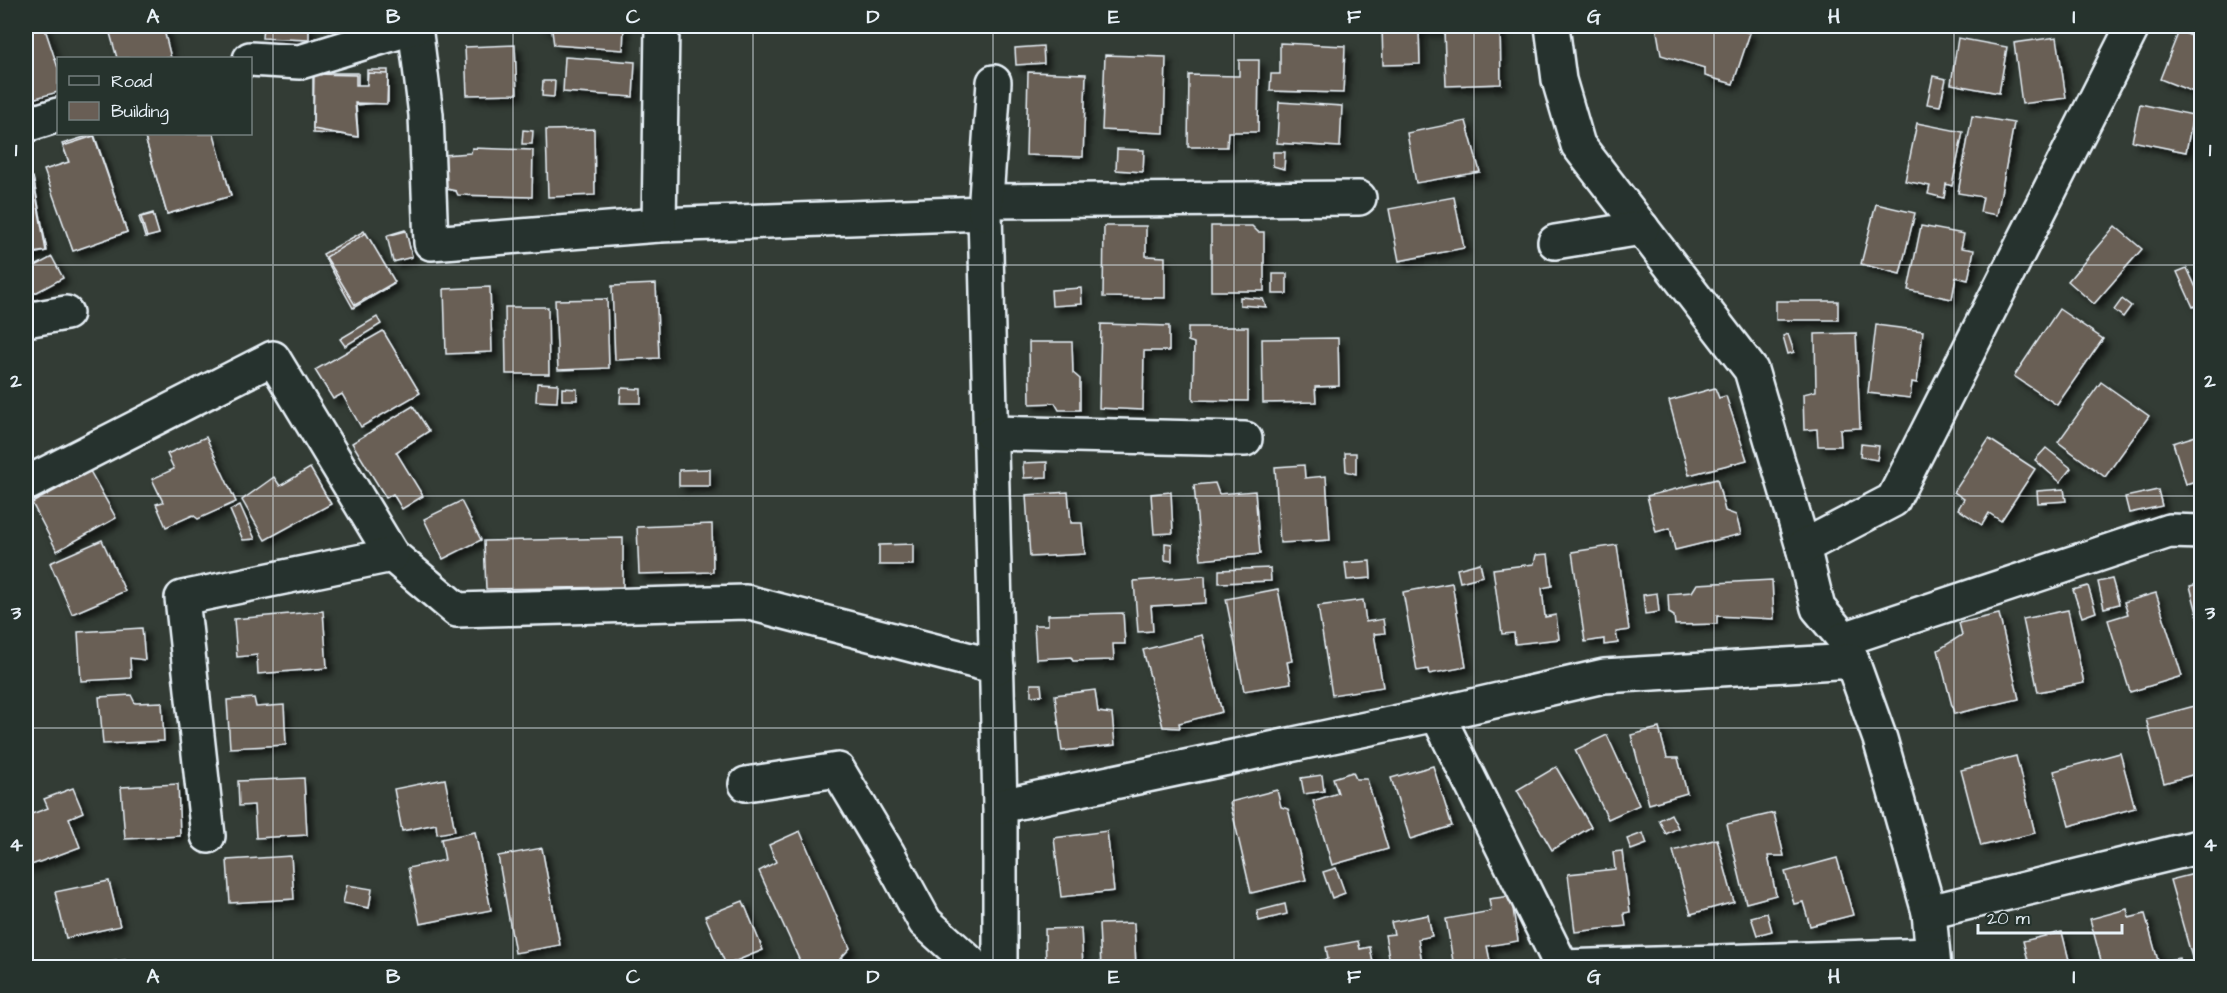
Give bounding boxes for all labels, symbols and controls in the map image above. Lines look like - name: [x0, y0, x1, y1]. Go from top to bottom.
- text: A: [147, 3, 160, 31]
- text: B: [386, 3, 401, 31]
- text: C: [626, 3, 641, 31]
- text: D: [867, 3, 880, 31]
- text: E: [1108, 3, 1120, 31]
- text: F: [1347, 3, 1362, 31]
- text: G: [1587, 3, 1601, 31]
- text: H: [1828, 3, 1840, 31]
- text: I: [2072, 3, 2076, 31]
- legend: [57, 57, 252, 135]
- text: Road: [111, 69, 152, 94]
- text: Building: [111, 99, 169, 125]
- text: 1: [15, 136, 18, 164]
- text: 1: [2209, 136, 2212, 164]
- text: 2: [9, 367, 22, 395]
- text: 2: [2203, 367, 2216, 395]
- text: 3: [10, 599, 22, 627]
- text: 3: [2204, 599, 2216, 627]
- text: 4: [9, 831, 23, 859]
- text: 4: [2203, 831, 2217, 859]
- scale bar: [1978, 897, 2122, 935]
- text: 20 m: [1987, 906, 2030, 931]
- text: A: [147, 963, 160, 991]
- text: B: [386, 963, 401, 991]
- text: C: [626, 963, 641, 991]
- text: D: [867, 963, 880, 991]
- text: E: [1108, 963, 1120, 991]
- text: F: [1347, 963, 1362, 991]
- text: G: [1587, 963, 1601, 991]
- text: H: [1828, 963, 1840, 991]
- text: I: [2072, 963, 2076, 991]

